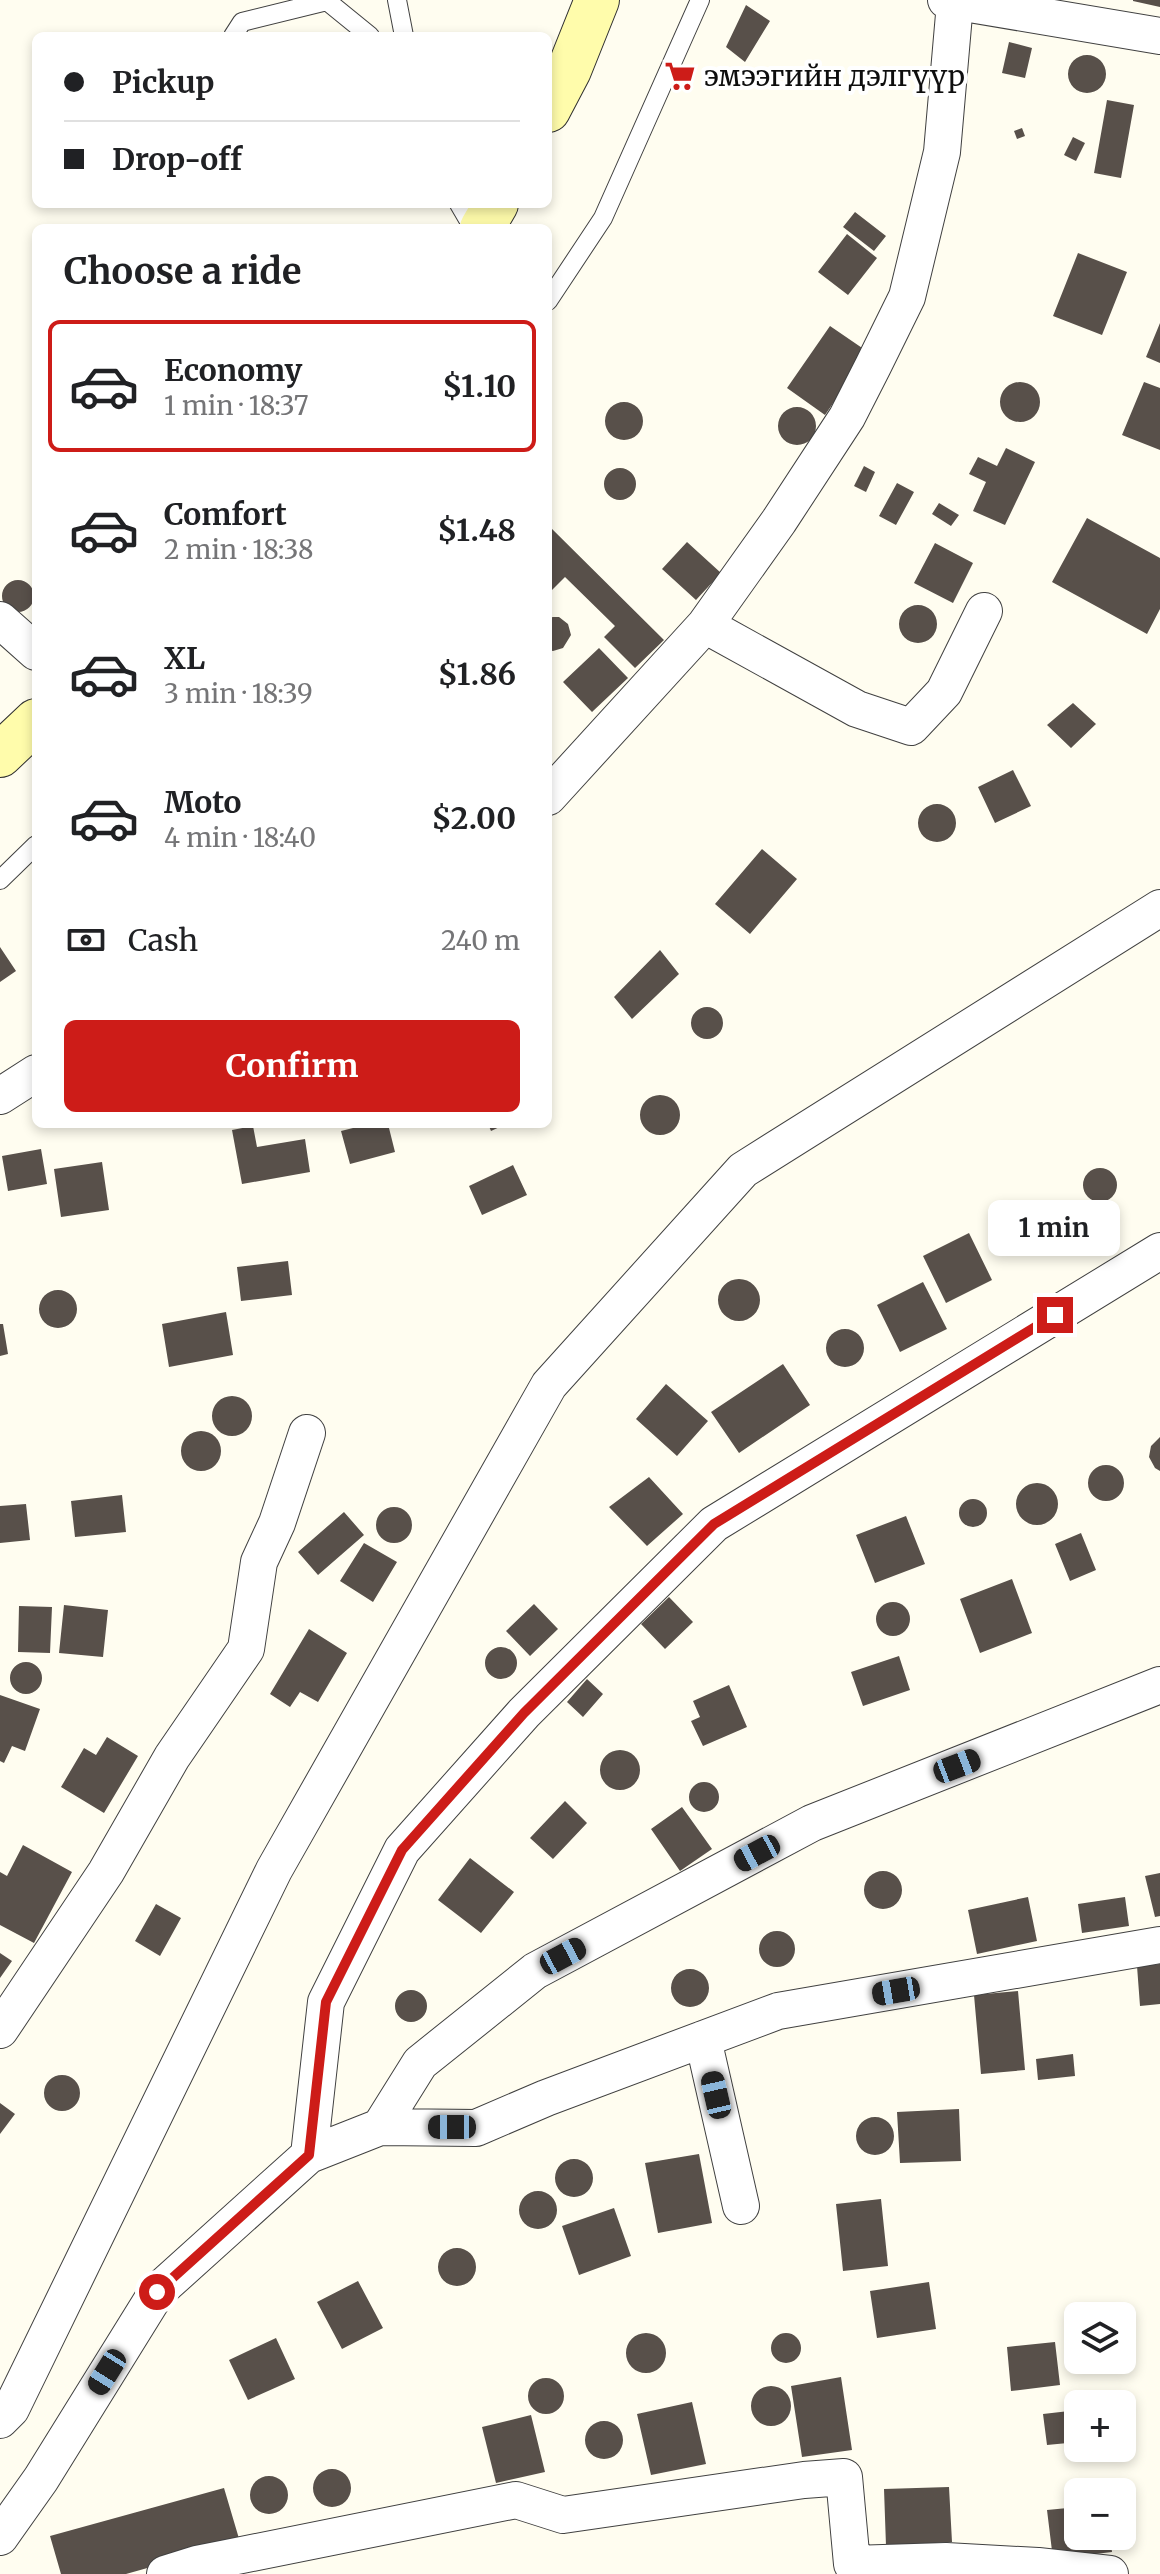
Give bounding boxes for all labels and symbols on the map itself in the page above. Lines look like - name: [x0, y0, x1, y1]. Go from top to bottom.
- place label: эмээгийн дэлгүүр: [704, 58, 965, 94]
- supermarket icon: эмээгийн дэлгүүр: [663, 59, 697, 93]
- callout: 1 min: [989, 1199, 1121, 1255]
- route end: [1037, 1297, 1073, 1333]
- car: [930, 1746, 984, 1786]
- car: [730, 1831, 784, 1875]
- car: [536, 1934, 590, 1978]
- car: [870, 1975, 922, 2007]
- car: [699, 2069, 733, 2121]
- car: [428, 2115, 476, 2139]
- route start: [139, 2274, 175, 2310]
- car: [84, 2345, 130, 2399]

